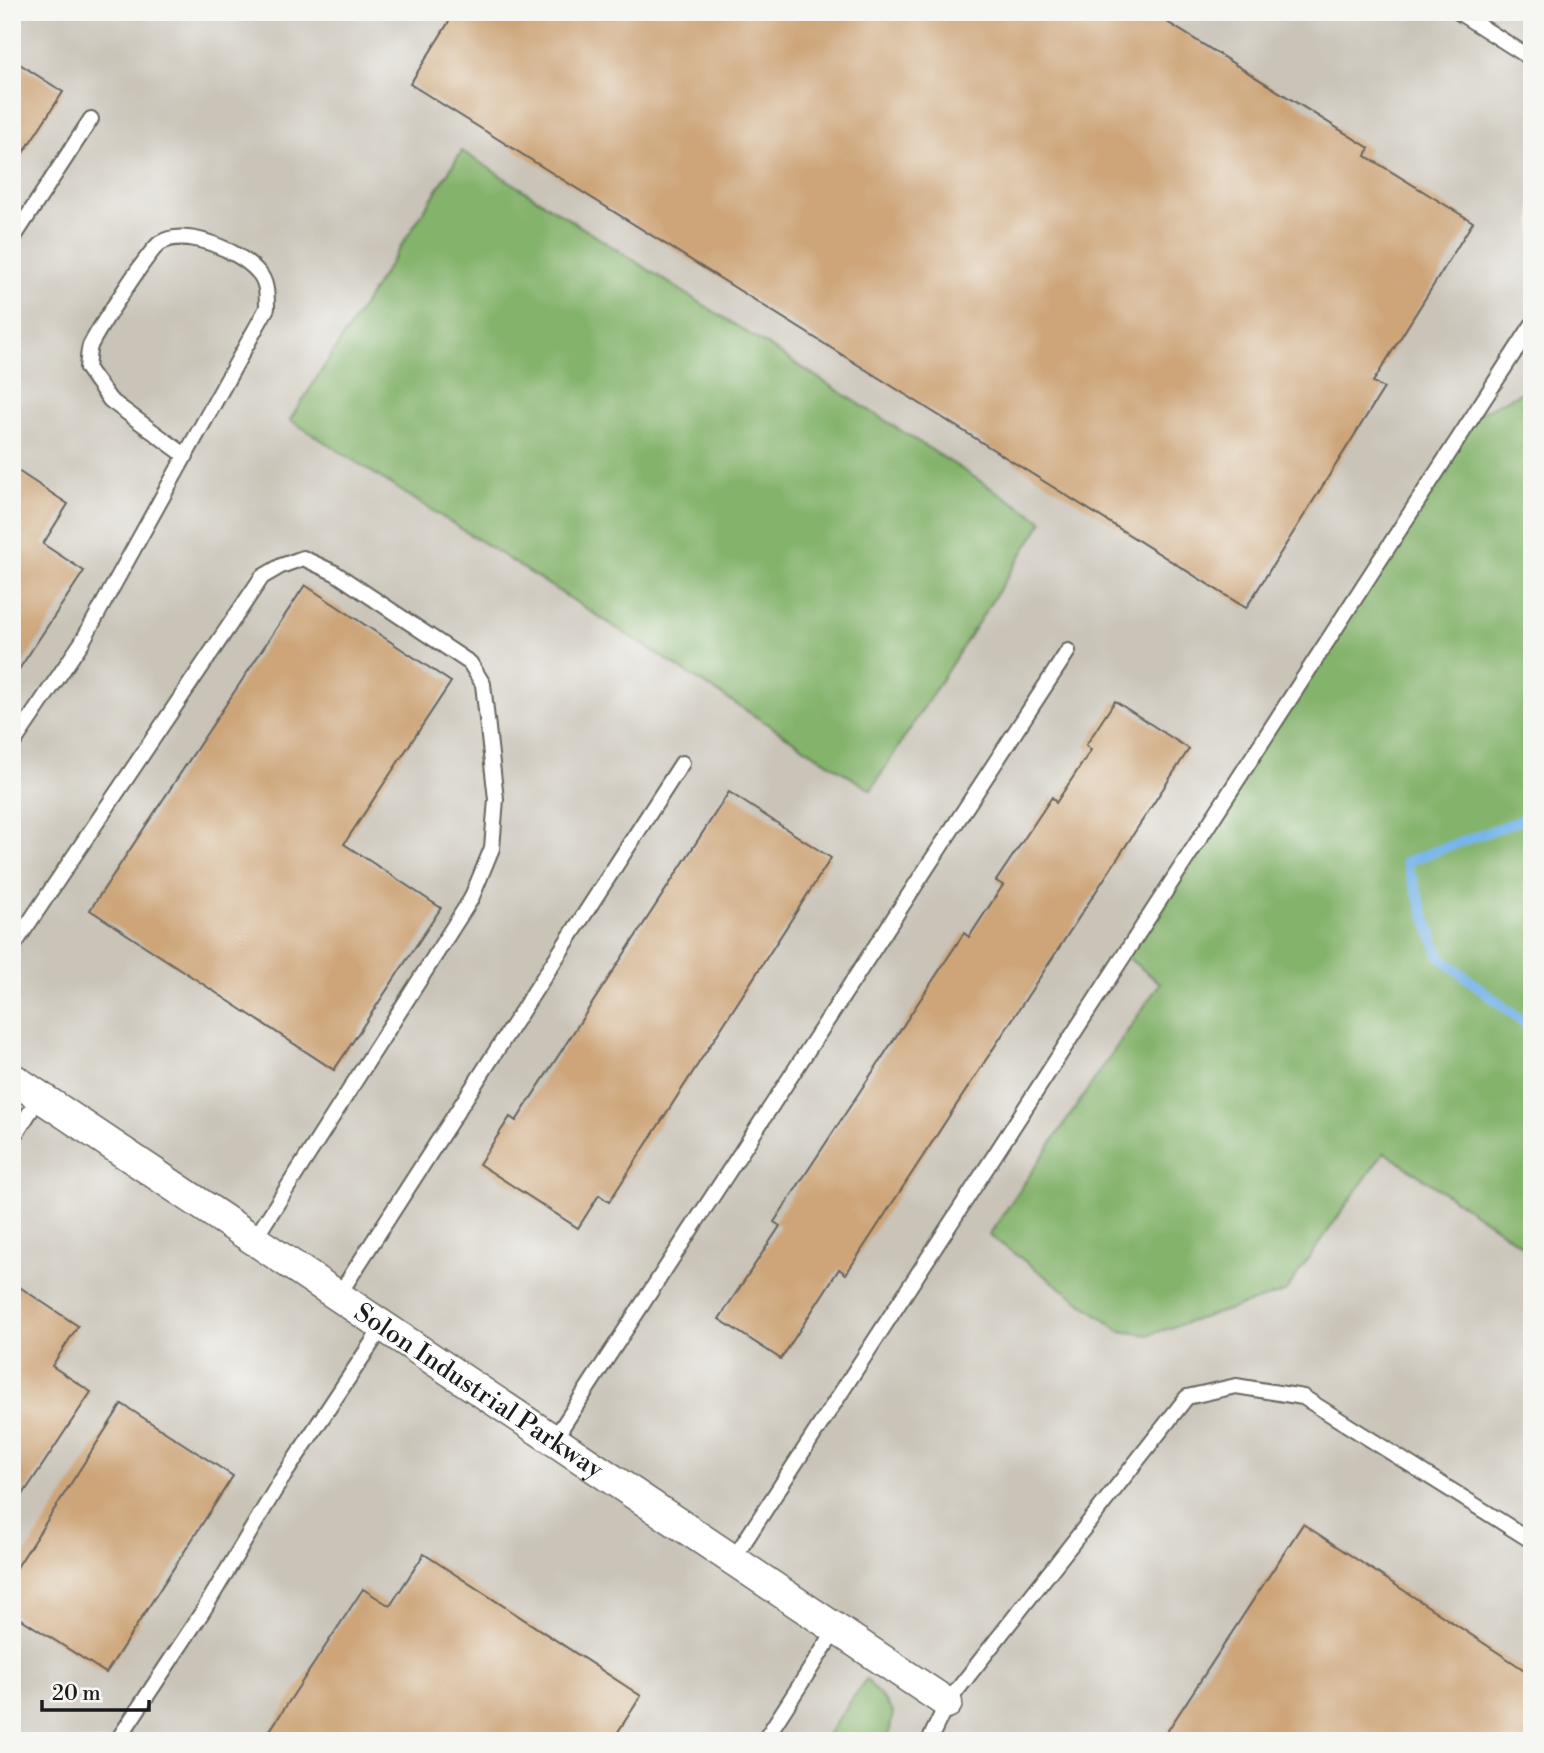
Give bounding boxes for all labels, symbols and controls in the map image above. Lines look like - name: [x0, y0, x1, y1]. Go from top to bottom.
- street label: Solon Industrial Parkway: [348, 1296, 610, 1486]
- scale bar: [42, 1669, 149, 1713]
- text: 20 m: [52, 1681, 101, 1707]

